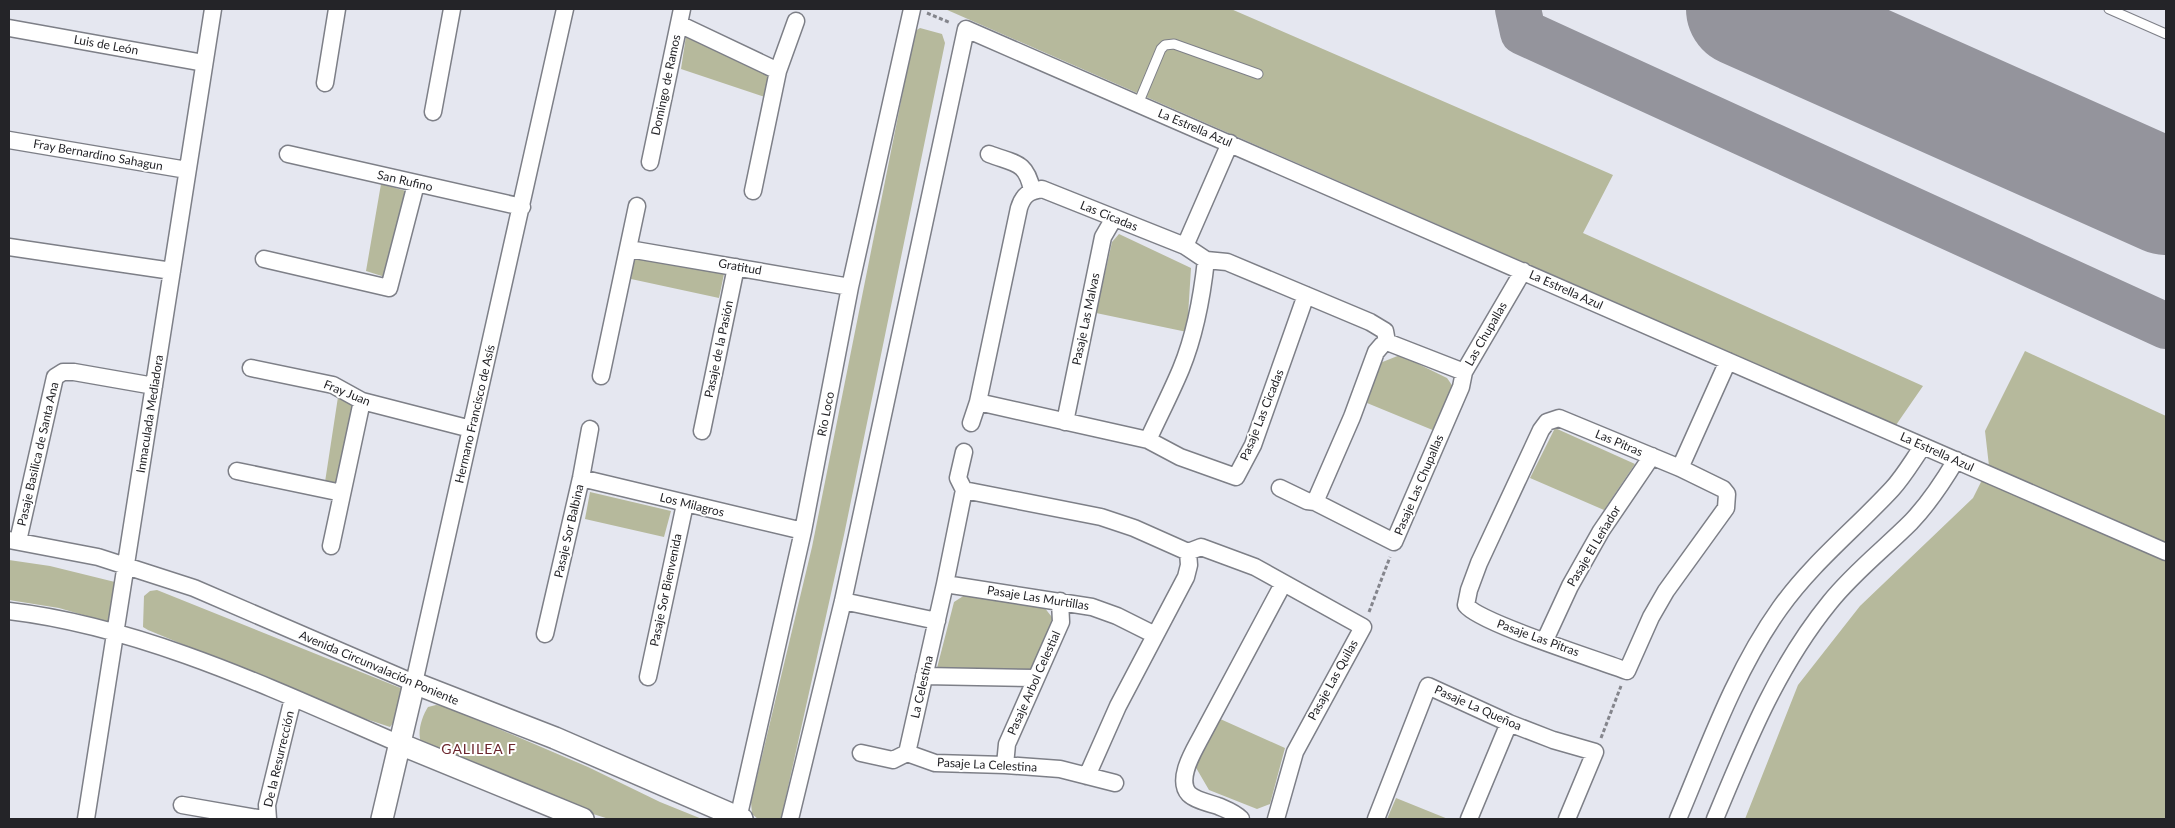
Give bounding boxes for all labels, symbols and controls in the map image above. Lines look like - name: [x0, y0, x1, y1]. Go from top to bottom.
- street label: Luis de León: [73, 31, 140, 58]
- street label: Domingo de Ramos: [647, 33, 684, 137]
- street label: La Estrella Azul: [1156, 105, 1235, 150]
- street label: Fray Bernardino Sahagun: [32, 136, 164, 173]
- street label: San Rufino: [376, 167, 435, 194]
- street label: Las Cicadas: [1078, 197, 1140, 234]
- street label: Gratitud: [717, 255, 763, 278]
- street label: La Estrella Azul: [1527, 267, 1606, 313]
- street label: Pasaje Las Malvas: [1068, 271, 1103, 366]
- street label: Pasaje de la Pasión: [701, 299, 736, 399]
- street label: Las Chupallas: [1461, 299, 1510, 368]
- street label: Hermano Francisco de Asís: [451, 343, 498, 485]
- street label: Inmaculada Mediadora: [133, 354, 166, 474]
- street label: Pasaje Las Cicadas: [1236, 367, 1287, 463]
- street label: Fray Juan: [322, 376, 373, 409]
- street label: Pasaje Basilica de Santa Ana: [14, 380, 61, 527]
- street label: Río Loco: [814, 390, 837, 437]
- street label: Las Pitras: [1593, 426, 1645, 459]
- street label: La Estrella Azul: [1898, 429, 1977, 475]
- street label: Pasaje Las Chupallas: [1391, 432, 1446, 537]
- street label: Pasaje Sor Balbina: [550, 483, 587, 579]
- street label: Los Milagros: [658, 489, 726, 520]
- street label: Pasaje El Leñador: [1563, 502, 1624, 589]
- street label: Pasaje Sor Bienvenida: [646, 532, 685, 648]
- street label: Pasaje Las Murtillas: [986, 582, 1090, 613]
- street label: Pasaje Las Pitras: [1495, 616, 1581, 659]
- street label: Avenida Circunvalación Poniente: [297, 627, 461, 708]
- street label: Pasaje Arbol Celestial: [1004, 628, 1063, 737]
- street label: Pasaje Las Quilas: [1304, 637, 1361, 723]
- street label: La Celestina: [907, 654, 936, 720]
- street label: Pasaje La Queñoa: [1432, 682, 1524, 733]
- street label: De la Resurrección: [260, 709, 297, 808]
- district label: GALILEA F: [441, 740, 517, 757]
- street label: Pasaje La Celestina: [937, 754, 1038, 775]

